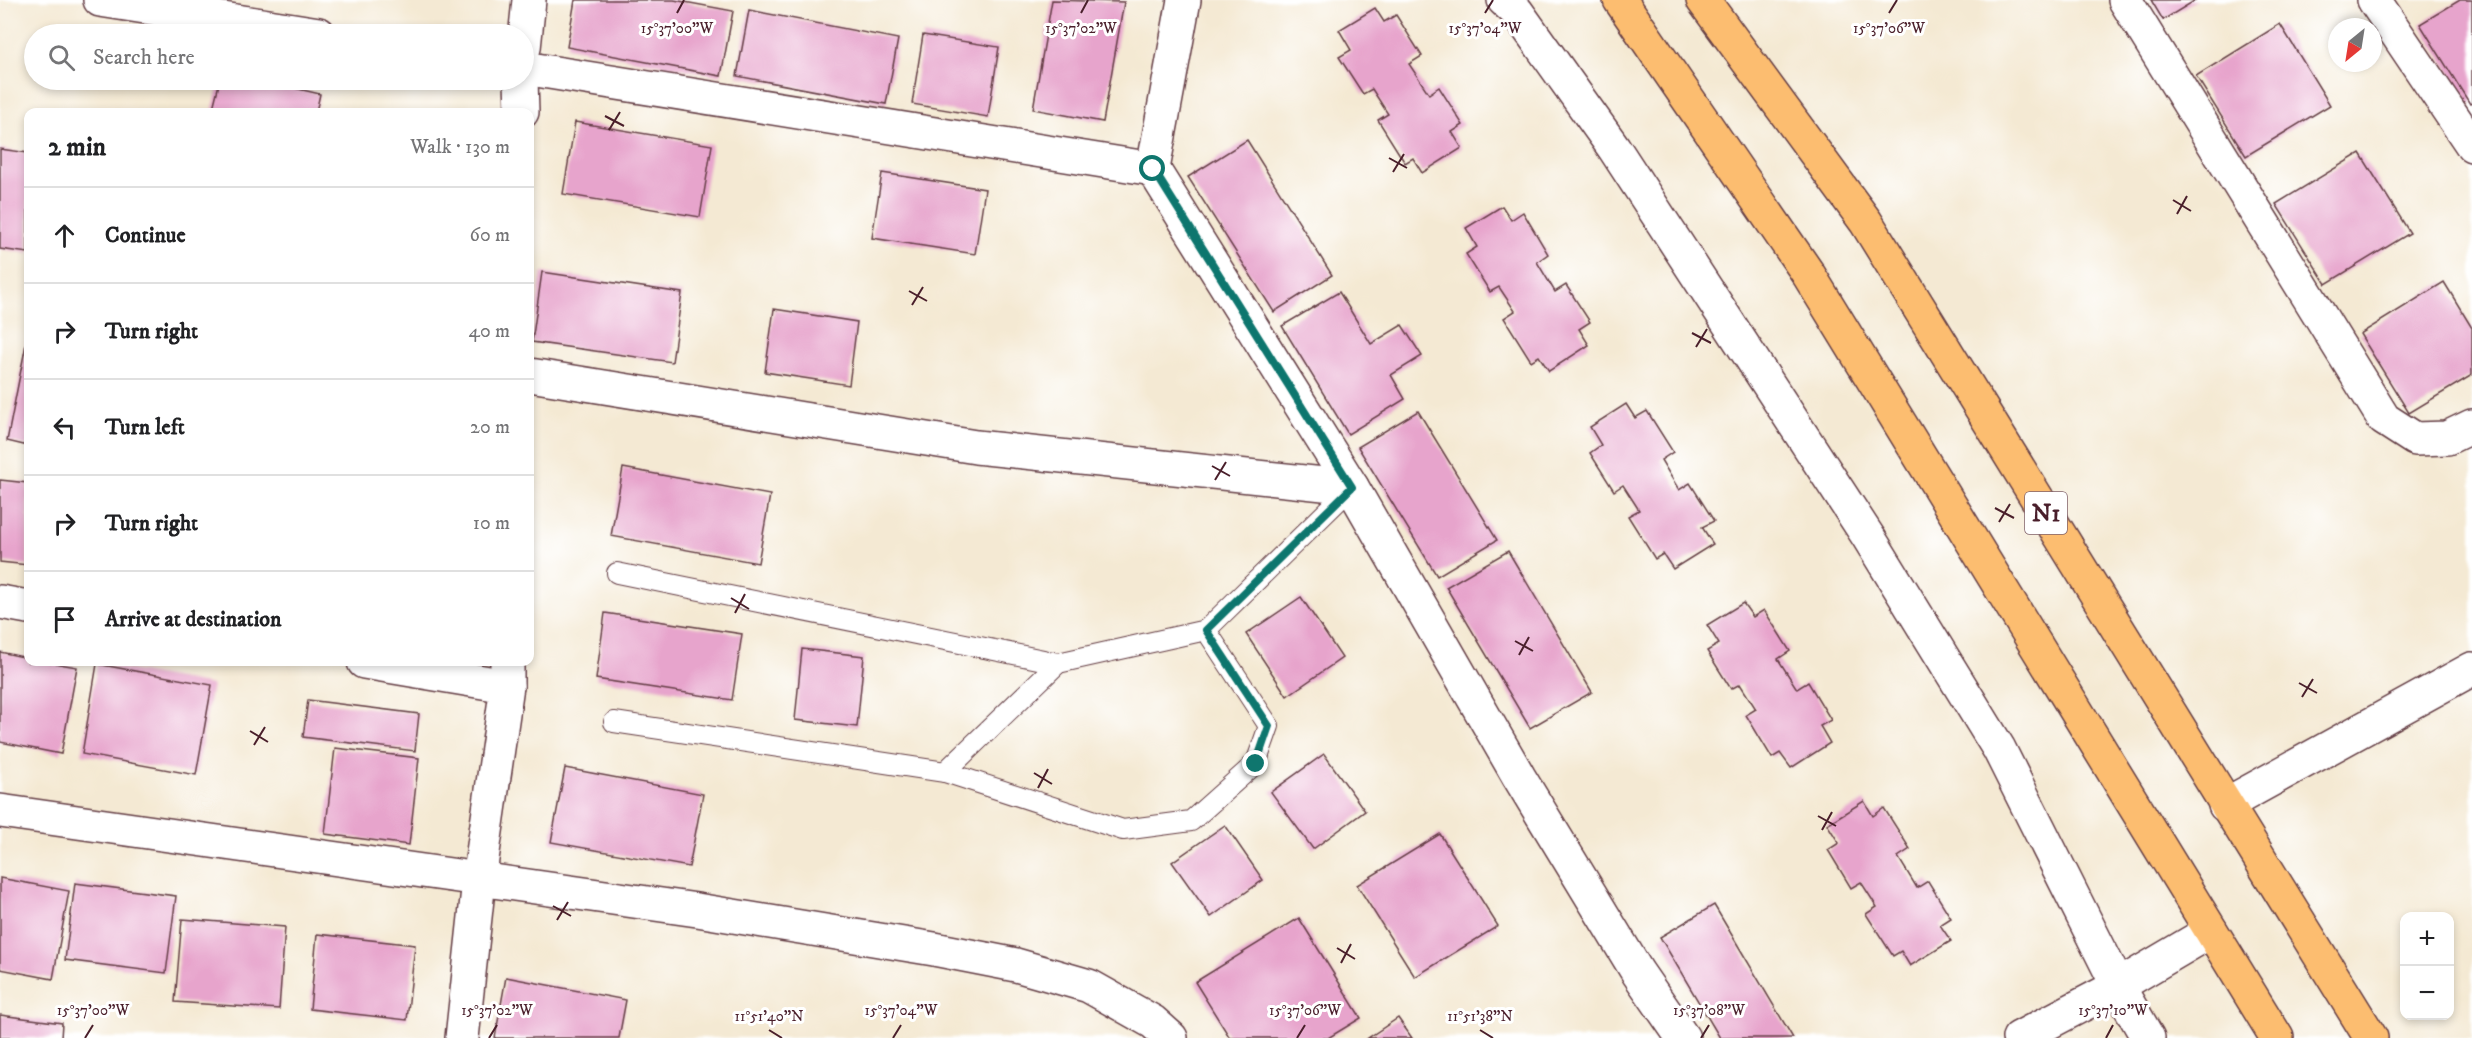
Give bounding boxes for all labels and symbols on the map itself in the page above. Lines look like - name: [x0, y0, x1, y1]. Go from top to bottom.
- north arrow: [2328, 18, 2382, 72]
- text: 15°37'00"W: [641, 19, 713, 38]
- text: 15°37'02"W: [1045, 19, 1117, 38]
- text: 15°37'04"W: [1449, 19, 1522, 38]
- text: 15°37'06"W: [1853, 19, 1925, 38]
- route start: [1139, 155, 1165, 181]
- road number: N1: [2025, 492, 2067, 534]
- route end: [1242, 750, 1268, 776]
- text: 15°37'00"W: [57, 1001, 129, 1020]
- text: 15°37'02"W: [461, 1001, 533, 1020]
- text: 15°37'04"W: [865, 1001, 938, 1020]
- text: 15°37'06"W: [1269, 1001, 1341, 1020]
- text: 15°37'08"W: [1673, 1001, 1745, 1020]
- text: 15°37'10"W: [2078, 1001, 2148, 1020]
- text: 11°51'40"N: [734, 1007, 804, 1026]
- text: 11°51'38"N: [1447, 1007, 1513, 1026]

